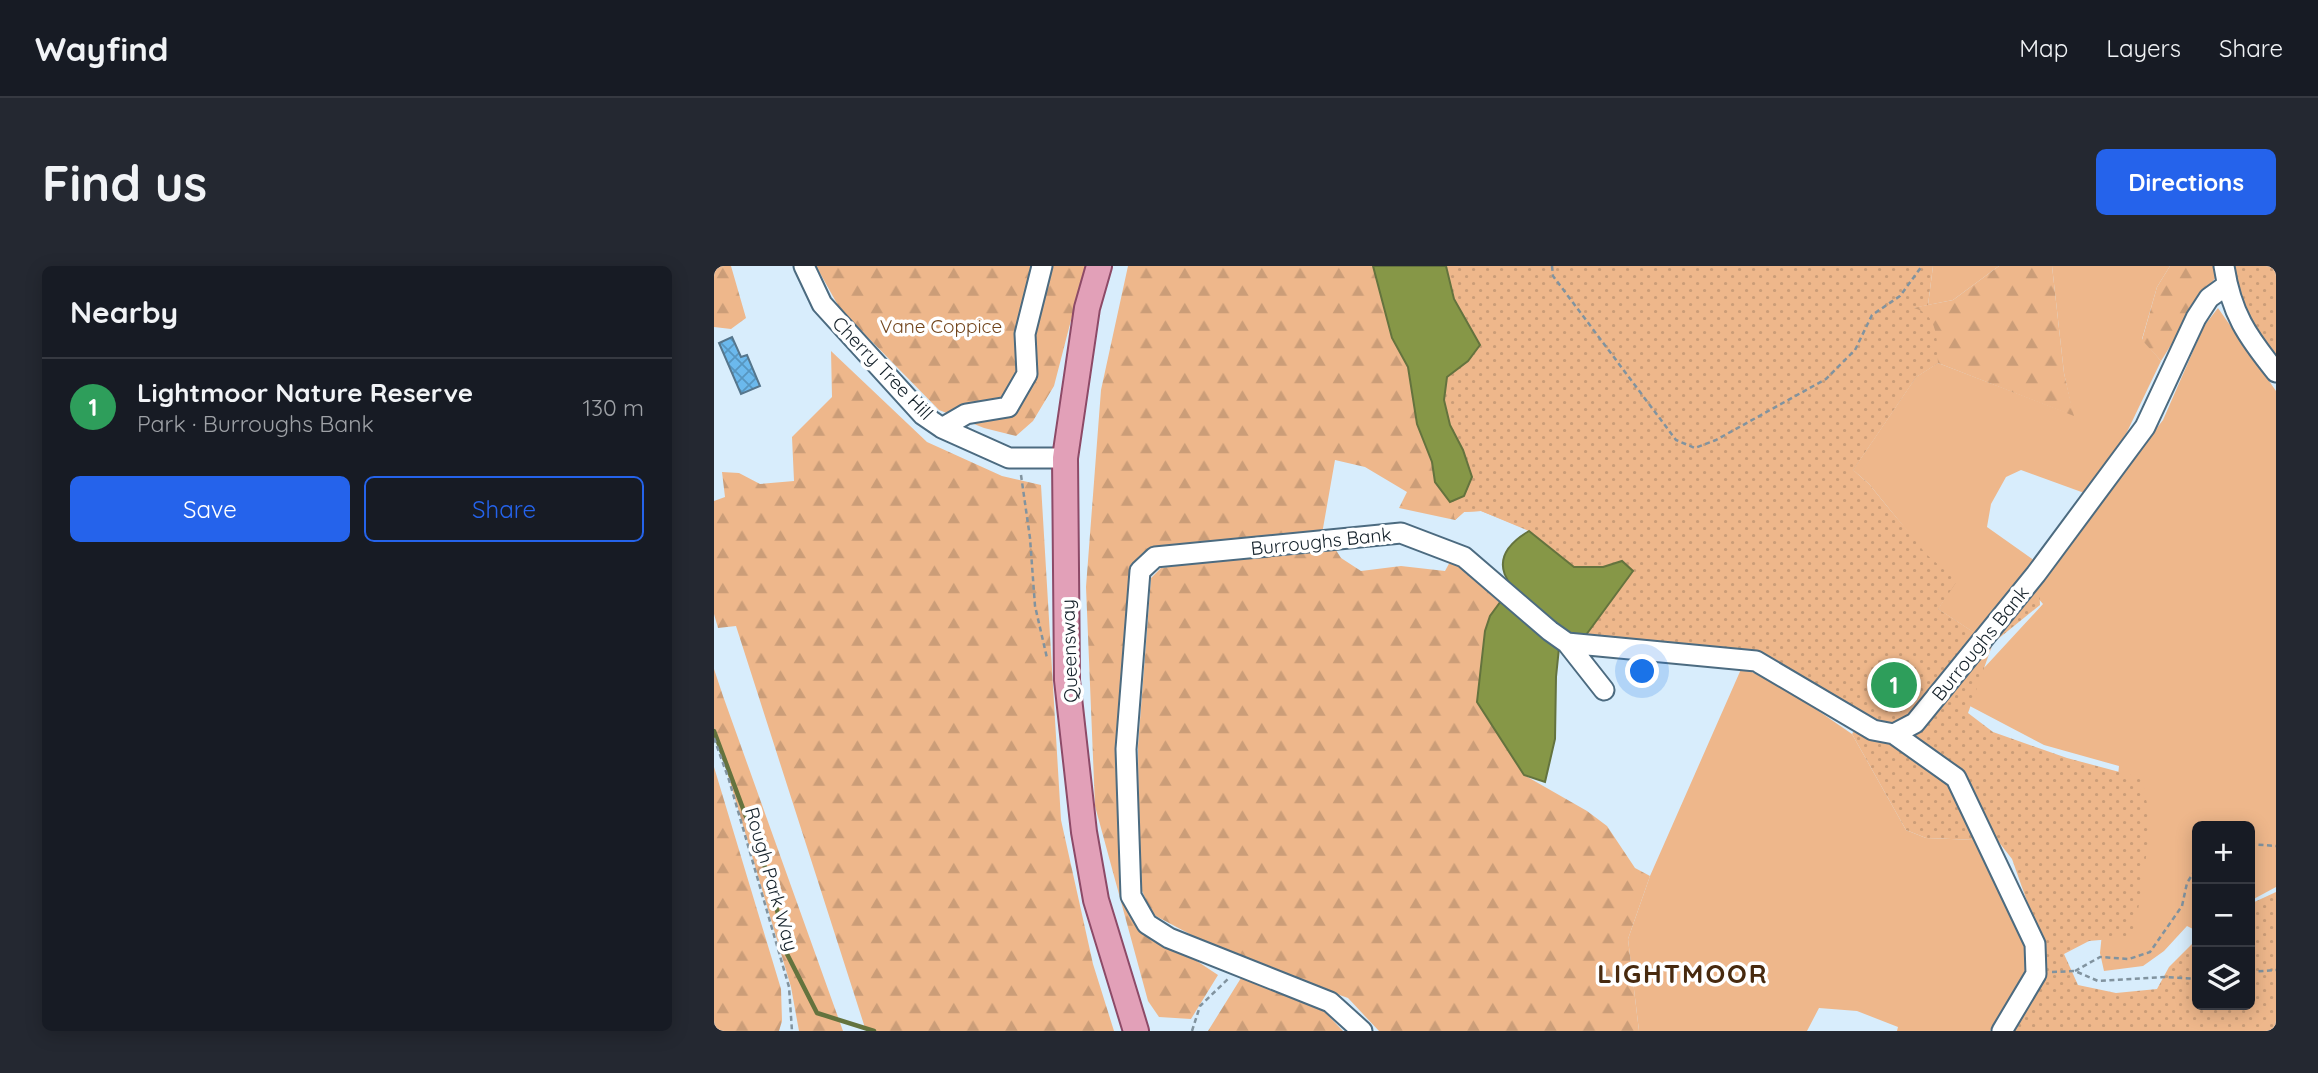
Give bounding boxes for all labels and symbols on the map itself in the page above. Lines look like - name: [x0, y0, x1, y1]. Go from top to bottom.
- street label: Cherry Tree Hill: [828, 311, 938, 425]
- park label: Vane Coppice: [880, 314, 1002, 338]
- street label: Burroughs Bank: [1249, 522, 1393, 560]
- street label: Burroughs Bank: [1926, 581, 2034, 705]
- street label: Queensway: [1055, 599, 1083, 703]
- your location: [1625, 654, 1659, 688]
- pin: 1: [1871, 659, 1917, 711]
- street label: Rough Park Way: [740, 804, 804, 954]
- district label: LIGHTMOOR: [1597, 957, 1769, 990]

